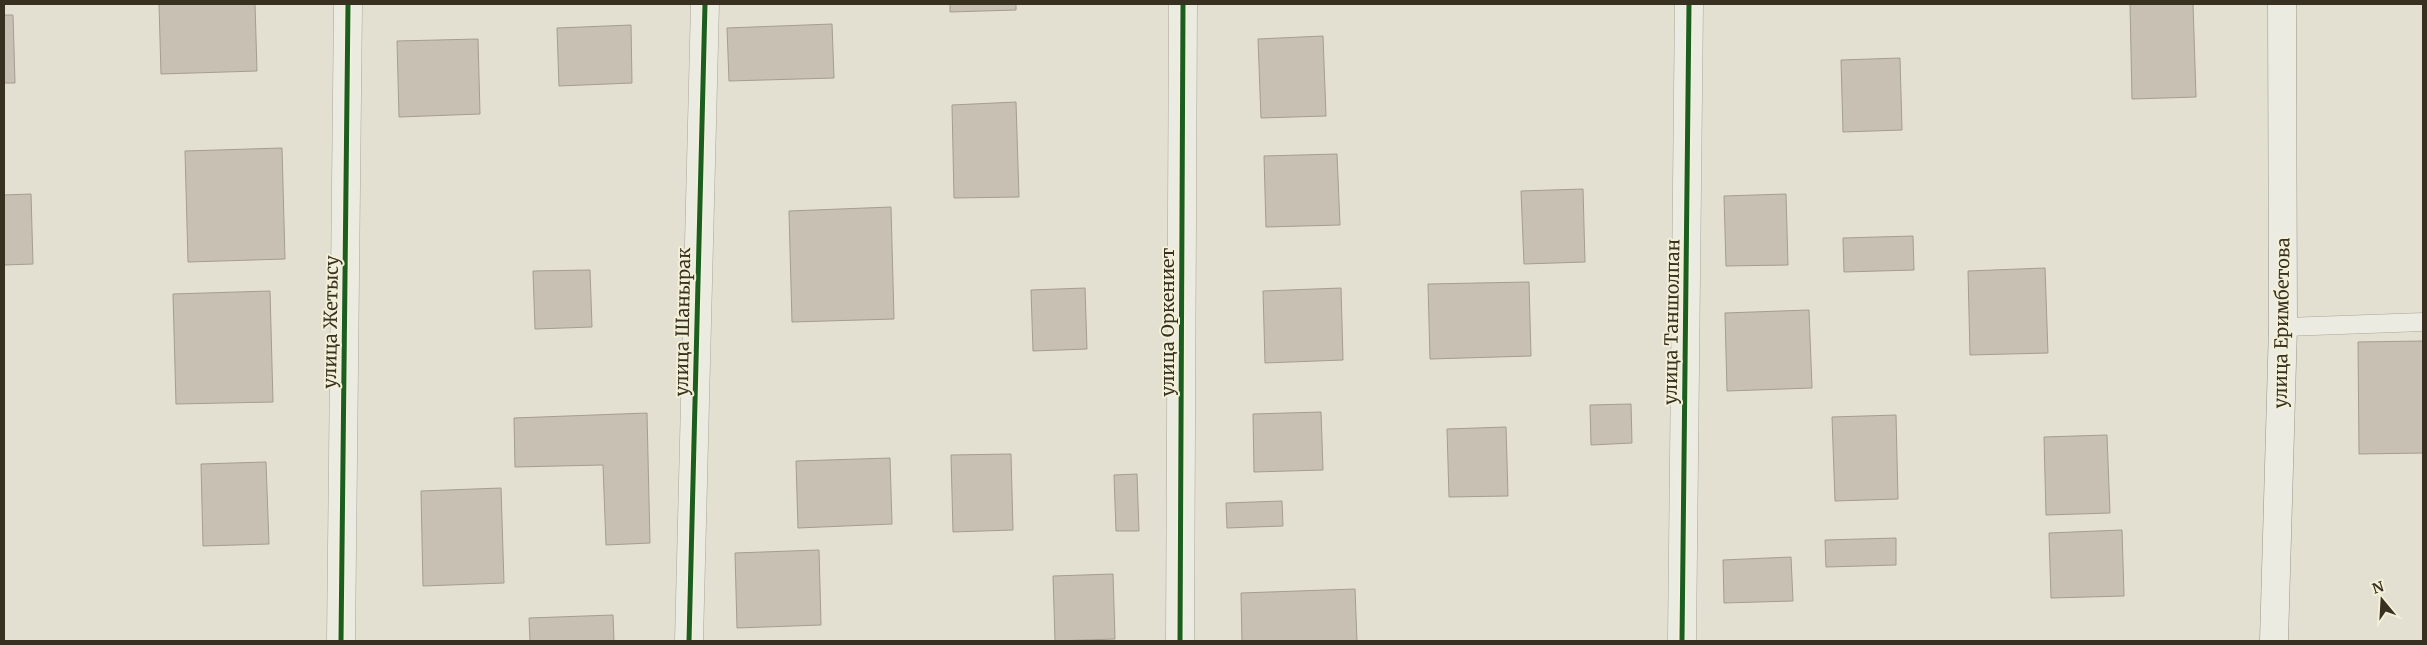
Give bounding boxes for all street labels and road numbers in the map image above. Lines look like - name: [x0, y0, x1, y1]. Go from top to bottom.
- street label: улица Еримбетова: [2269, 237, 2294, 409]
- street label: улица Таншолпан: [1659, 239, 1684, 405]
- street label: улица Шанырак: [670, 247, 695, 397]
- street label: улица Оркениет: [1156, 247, 1179, 397]
- street label: улица Жетысу: [318, 255, 343, 389]

